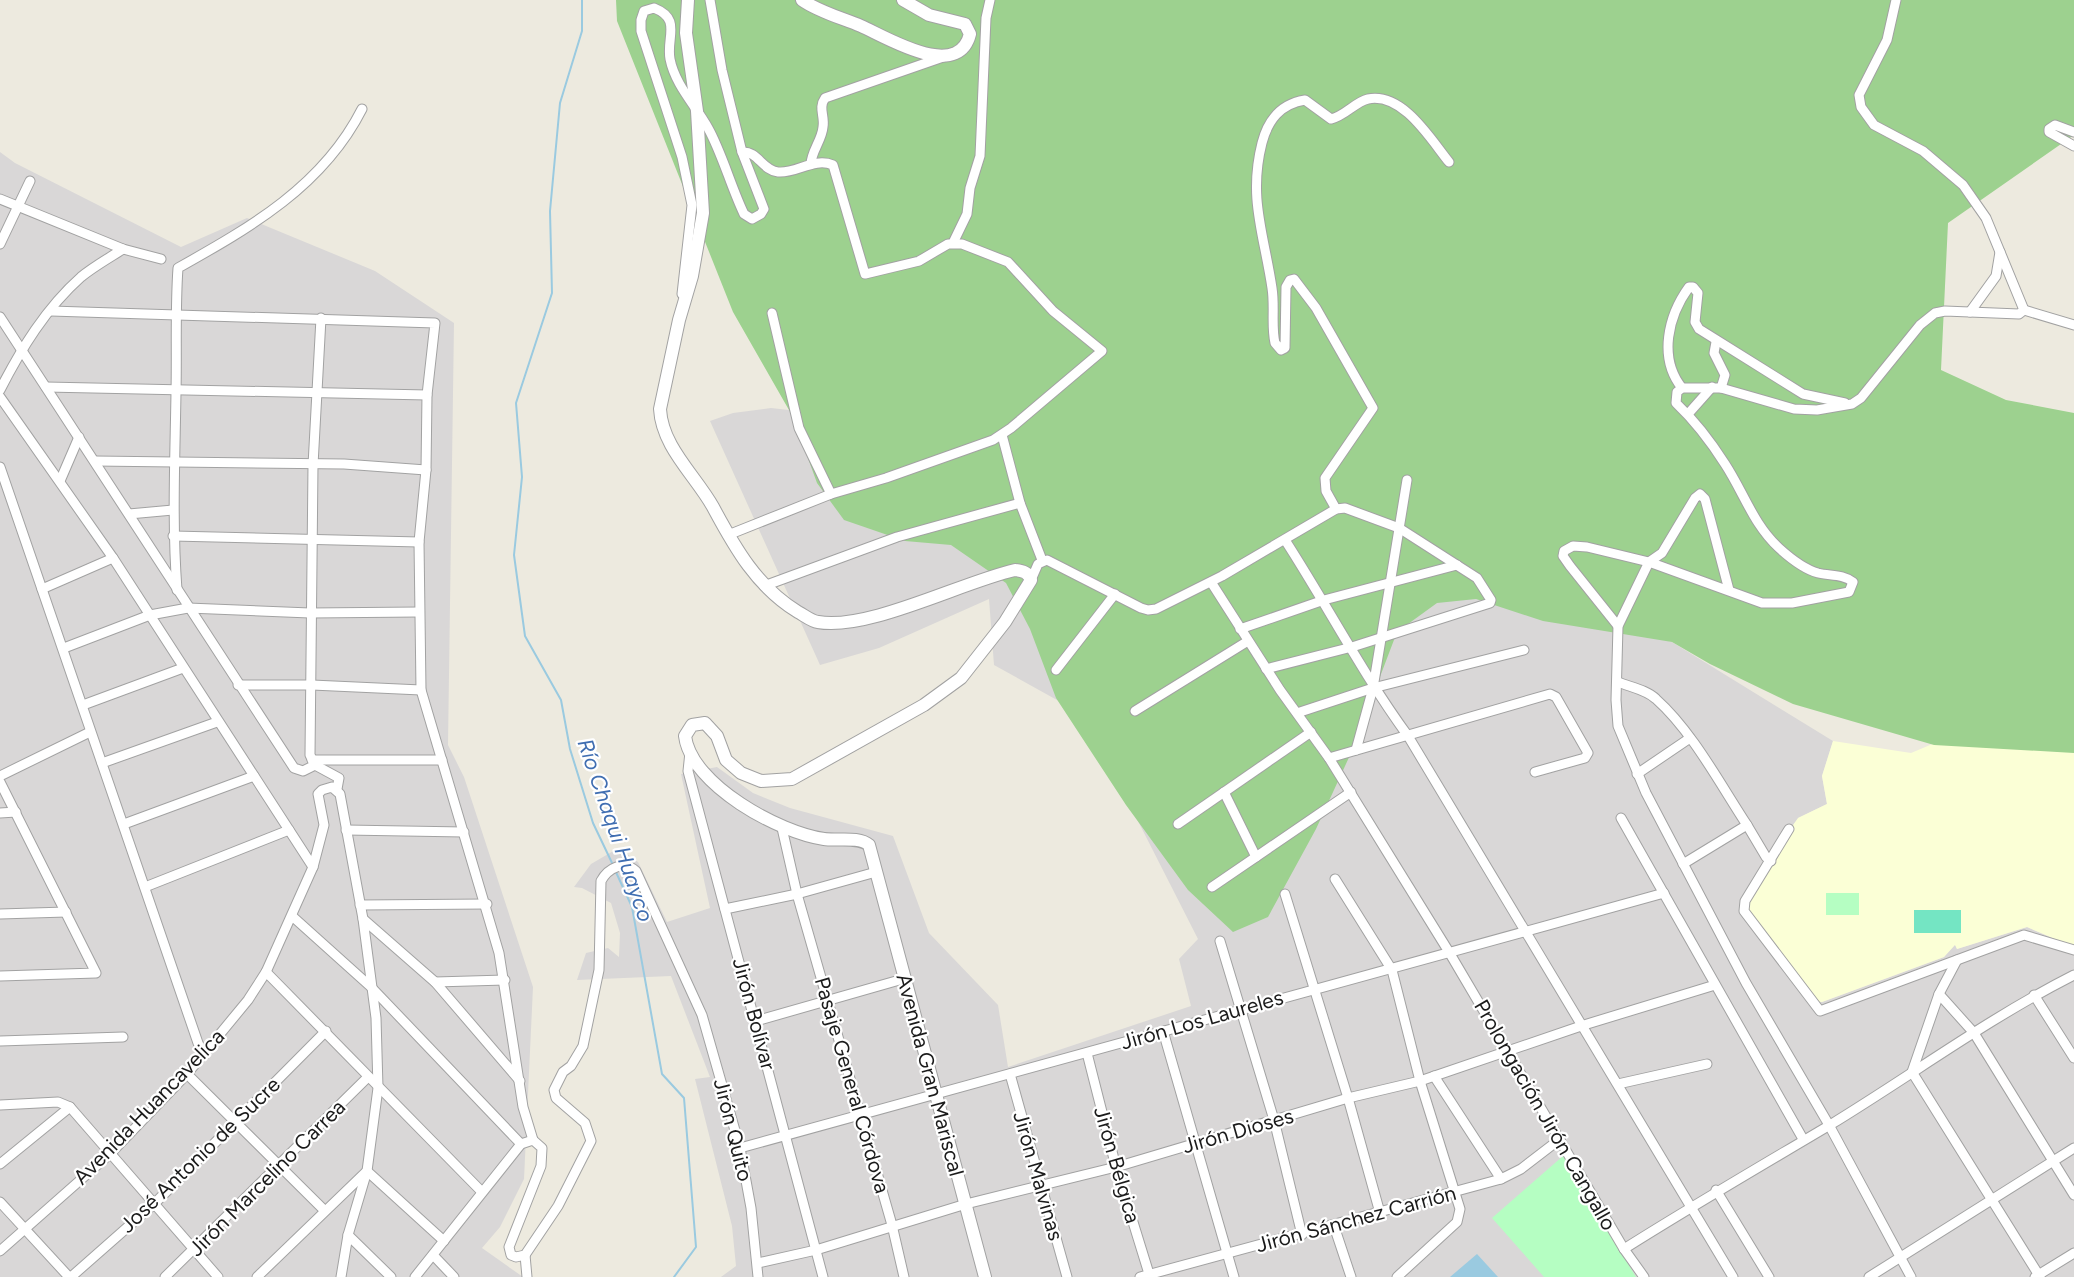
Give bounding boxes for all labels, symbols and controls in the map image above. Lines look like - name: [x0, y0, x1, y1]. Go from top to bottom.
- water label: Río Chaqui Huayco: [572, 735, 660, 925]
- street label: Jirón Bolívar: [728, 955, 781, 1073]
- street label: Avenida Gran Mariscal: [891, 971, 970, 1179]
- street label: Pasaje General Córdova: [810, 974, 895, 1196]
- street label: Jirón Los Laureles: [1118, 984, 1286, 1055]
- street label: Prolongación Jirón Cangallo: [1469, 995, 1622, 1235]
- street label: Avenida Huancavelica: [68, 1024, 229, 1190]
- street label: José Antonio de Sucre: [114, 1072, 285, 1238]
- street label: Jirón Quito: [709, 1076, 758, 1184]
- street label: Jirón Marcelino Carrea: [183, 1094, 350, 1261]
- street label: Jirón Dioses: [1179, 1103, 1296, 1158]
- street label: Jirón Bélgica: [1089, 1104, 1146, 1226]
- street label: Jirón Malvinas: [1008, 1109, 1069, 1243]
- street label: Jirón Sánchez Carrión: [1253, 1180, 1459, 1257]

